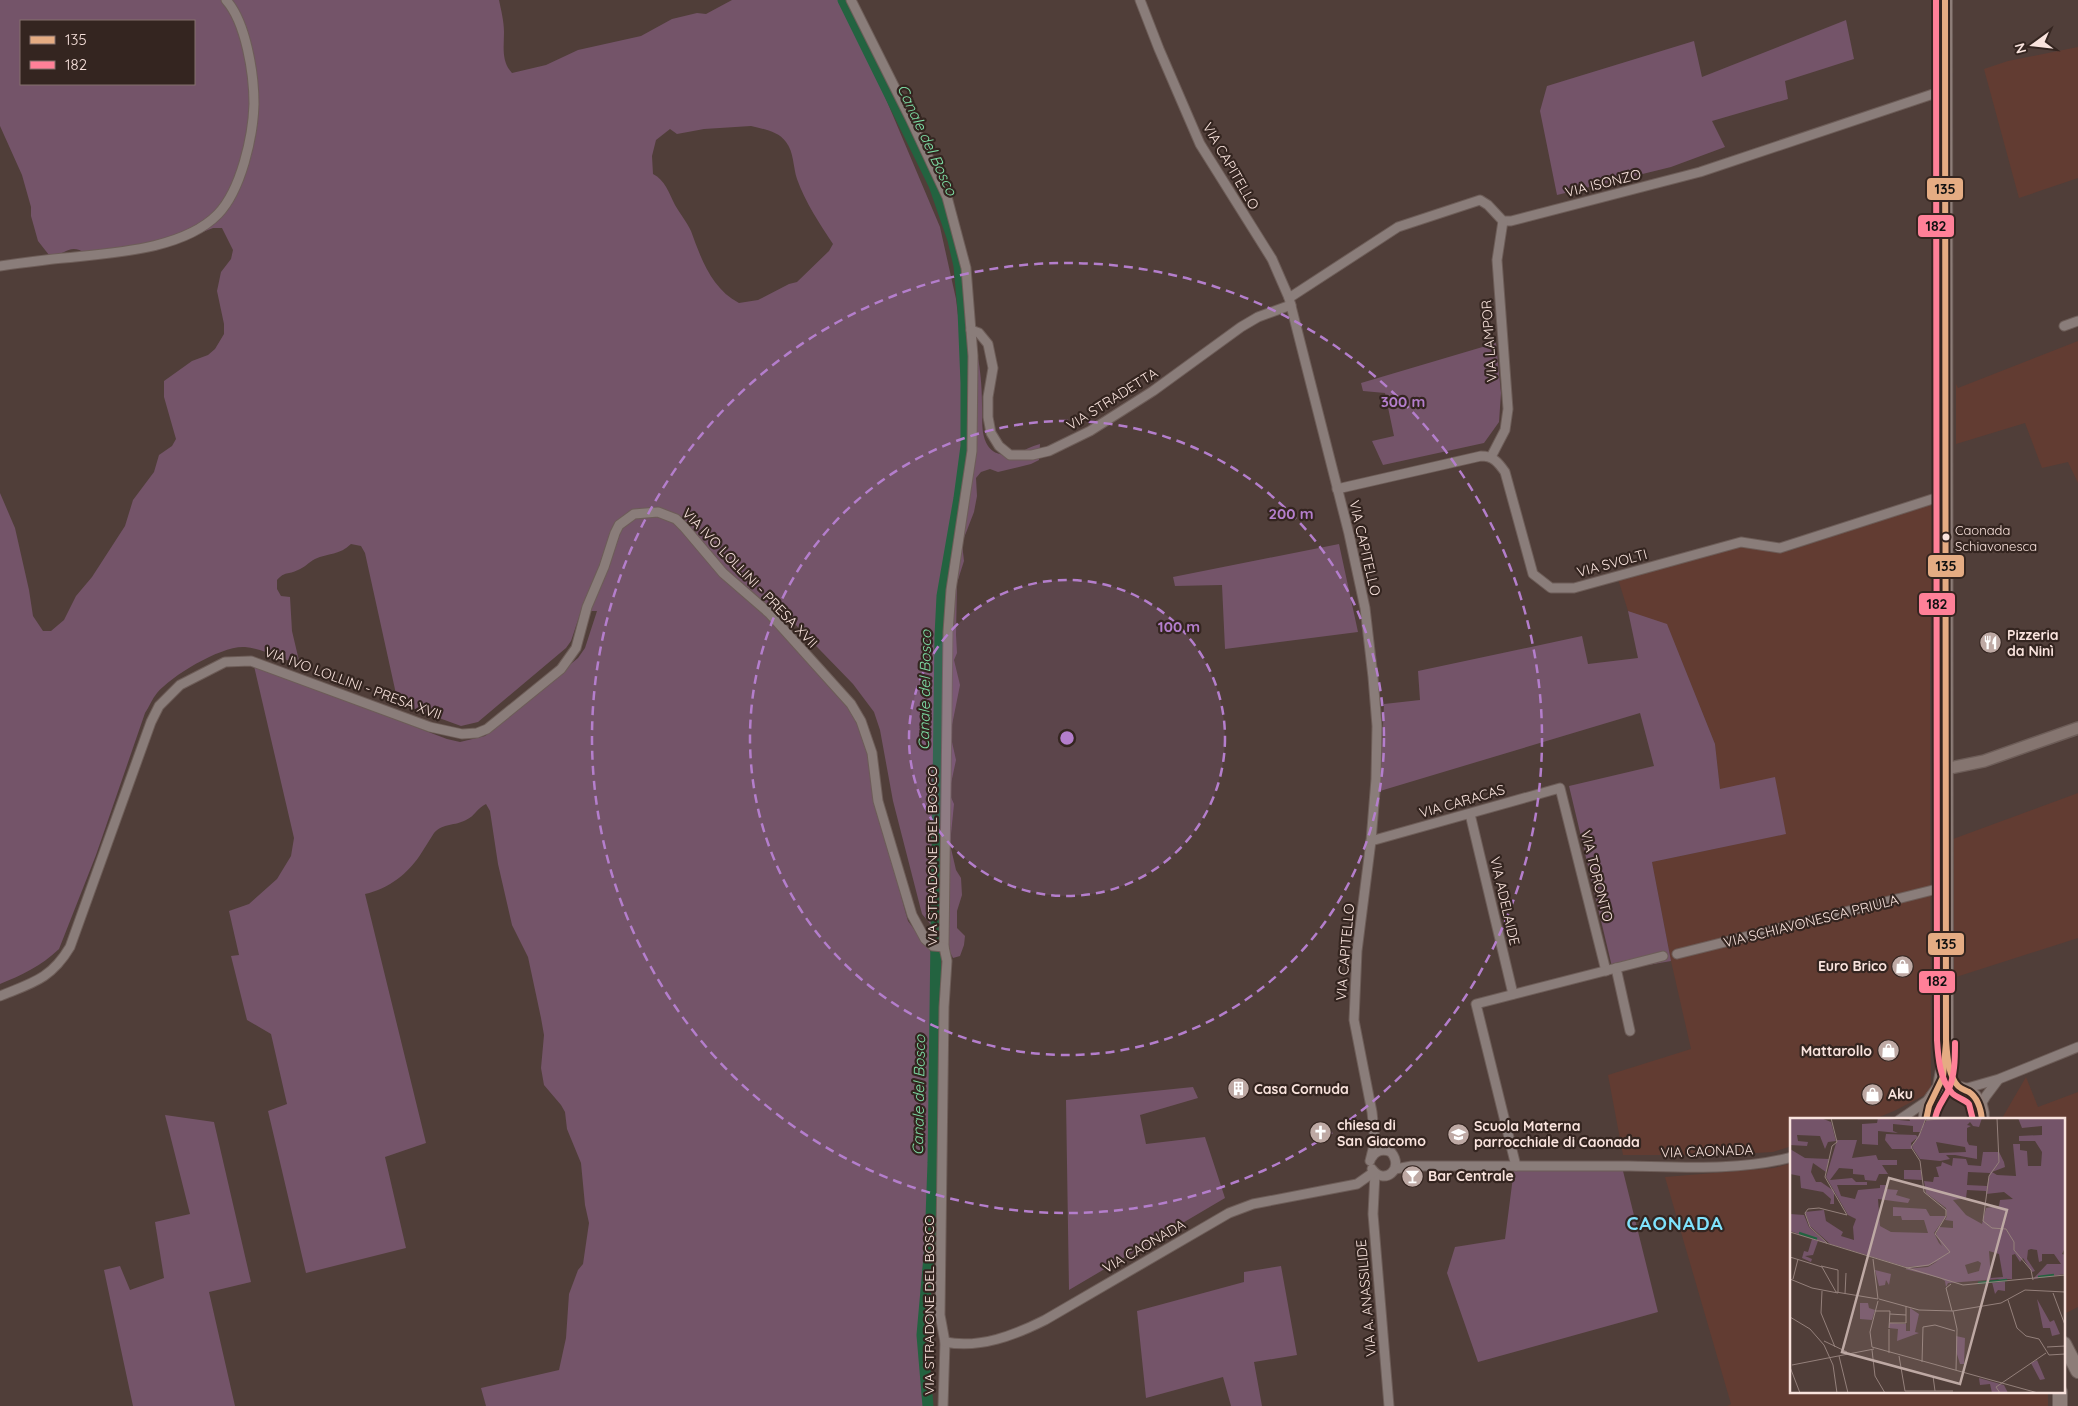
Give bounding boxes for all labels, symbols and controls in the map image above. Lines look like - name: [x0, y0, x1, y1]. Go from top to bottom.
- legend: [20, 20, 195, 85]
- north arrow: [2008, 20, 2058, 70]
- text: 135: [65, 30, 87, 49]
- text: N: [2010, 41, 2030, 56]
- text: 182: [65, 55, 87, 74]
- water label: Canale del Bosco: [893, 81, 962, 199]
- street label: VIA CAPITELLO: [1199, 119, 1263, 213]
- street label: VIA ISONZO: [1563, 165, 1643, 201]
- line badge: 135: [1926, 177, 1964, 201]
- text: 135: [1934, 180, 1956, 198]
- line badge: 182: [1917, 214, 1955, 238]
- text: 182: [1925, 217, 1947, 235]
- street label: VIA LAMPOR: [1477, 299, 1501, 383]
- street label: VIA STRADETTA: [1063, 364, 1161, 434]
- text: 300 m: [1381, 392, 1425, 411]
- street label: VIA CAPITELLO: [1345, 498, 1385, 598]
- street label: VIA IVO LOLLINI - PRESA XVII: [678, 504, 822, 652]
- text: 200 m: [1269, 504, 1314, 523]
- place label: Caonada Schiavonesca: [1955, 522, 2037, 554]
- marker: Caonada Schiavonesca: [1941, 532, 1951, 542]
- street label: VIA SVOLTI: [1575, 545, 1649, 581]
- line badge: 135: [1927, 554, 1965, 578]
- text: 135: [1935, 557, 1957, 575]
- line badge: 182: [1918, 592, 1956, 616]
- text: 182: [1926, 595, 1948, 613]
- text: 100 m: [1158, 617, 1200, 636]
- place label: Pizzeria da Ninì: [2007, 626, 2059, 660]
- water label: Canale del Bosco: [914, 629, 935, 750]
- restaurant icon: Pizzeria da Ninì: [1979, 631, 2003, 655]
- street label: VIA IVO LOLLINI - PRESA XVII: [262, 643, 444, 723]
- centre of rings: [1058, 729, 1076, 747]
- street label: VIA STRADONE DEL BOSCO: [923, 766, 941, 946]
- street label: VIA CARACAS: [1417, 780, 1507, 822]
- street label: VIA TORONTO: [1577, 828, 1617, 924]
- street label: VIA ADELAIDE: [1486, 855, 1524, 947]
- street label: VIA SCHIAVONESCA PRIULA: [1722, 891, 1900, 951]
- street label: VIA CAPITELLO: [1332, 902, 1358, 1001]
- line badge: 135: [1927, 932, 1965, 956]
- text: 135: [1935, 935, 1957, 953]
- shop icon: Euro Brico: [1891, 954, 1915, 978]
- place label: Euro Brico: [1818, 957, 1887, 975]
- line badge: 182: [1918, 970, 1956, 994]
- text: 182: [1926, 972, 1948, 990]
- water label: Canale del Bosco: [908, 1034, 929, 1155]
- shop icon: Mattarollo: [1876, 1039, 1900, 1063]
- place label: Mattarollo: [1801, 1042, 1872, 1060]
- building icon: Casa Cornuda: [1226, 1077, 1250, 1101]
- place label: Casa Cornuda: [1254, 1080, 1349, 1098]
- shop icon: Aku: [1860, 1082, 1884, 1106]
- place label: Aku: [1888, 1085, 1913, 1103]
- place label: chiesa di San Giacomo: [1337, 1116, 1426, 1150]
- place label: Scuola Materna parrocchiale di Caonada: [1474, 1117, 1640, 1151]
- inset map: [1790, 1118, 2066, 1394]
- church icon: chiesa di San Giacomo: [1309, 1121, 1333, 1145]
- school or university icon: Scuola Materna parrocchiale di Caonada: [1446, 1122, 1470, 1146]
- street label: VIA CAONADA: [1660, 1140, 1754, 1162]
- bar icon: Bar Centrale: [1400, 1164, 1424, 1188]
- place label: Bar Centrale: [1428, 1167, 1514, 1185]
- district label: CAONADA: [1626, 1211, 1724, 1235]
- street label: VIA STRADONE DEL BOSCO: [920, 1215, 938, 1395]
- street label: VIA CAONADA: [1099, 1215, 1189, 1277]
- street label: VIA A. ANASSILIDE: [1352, 1239, 1380, 1357]

